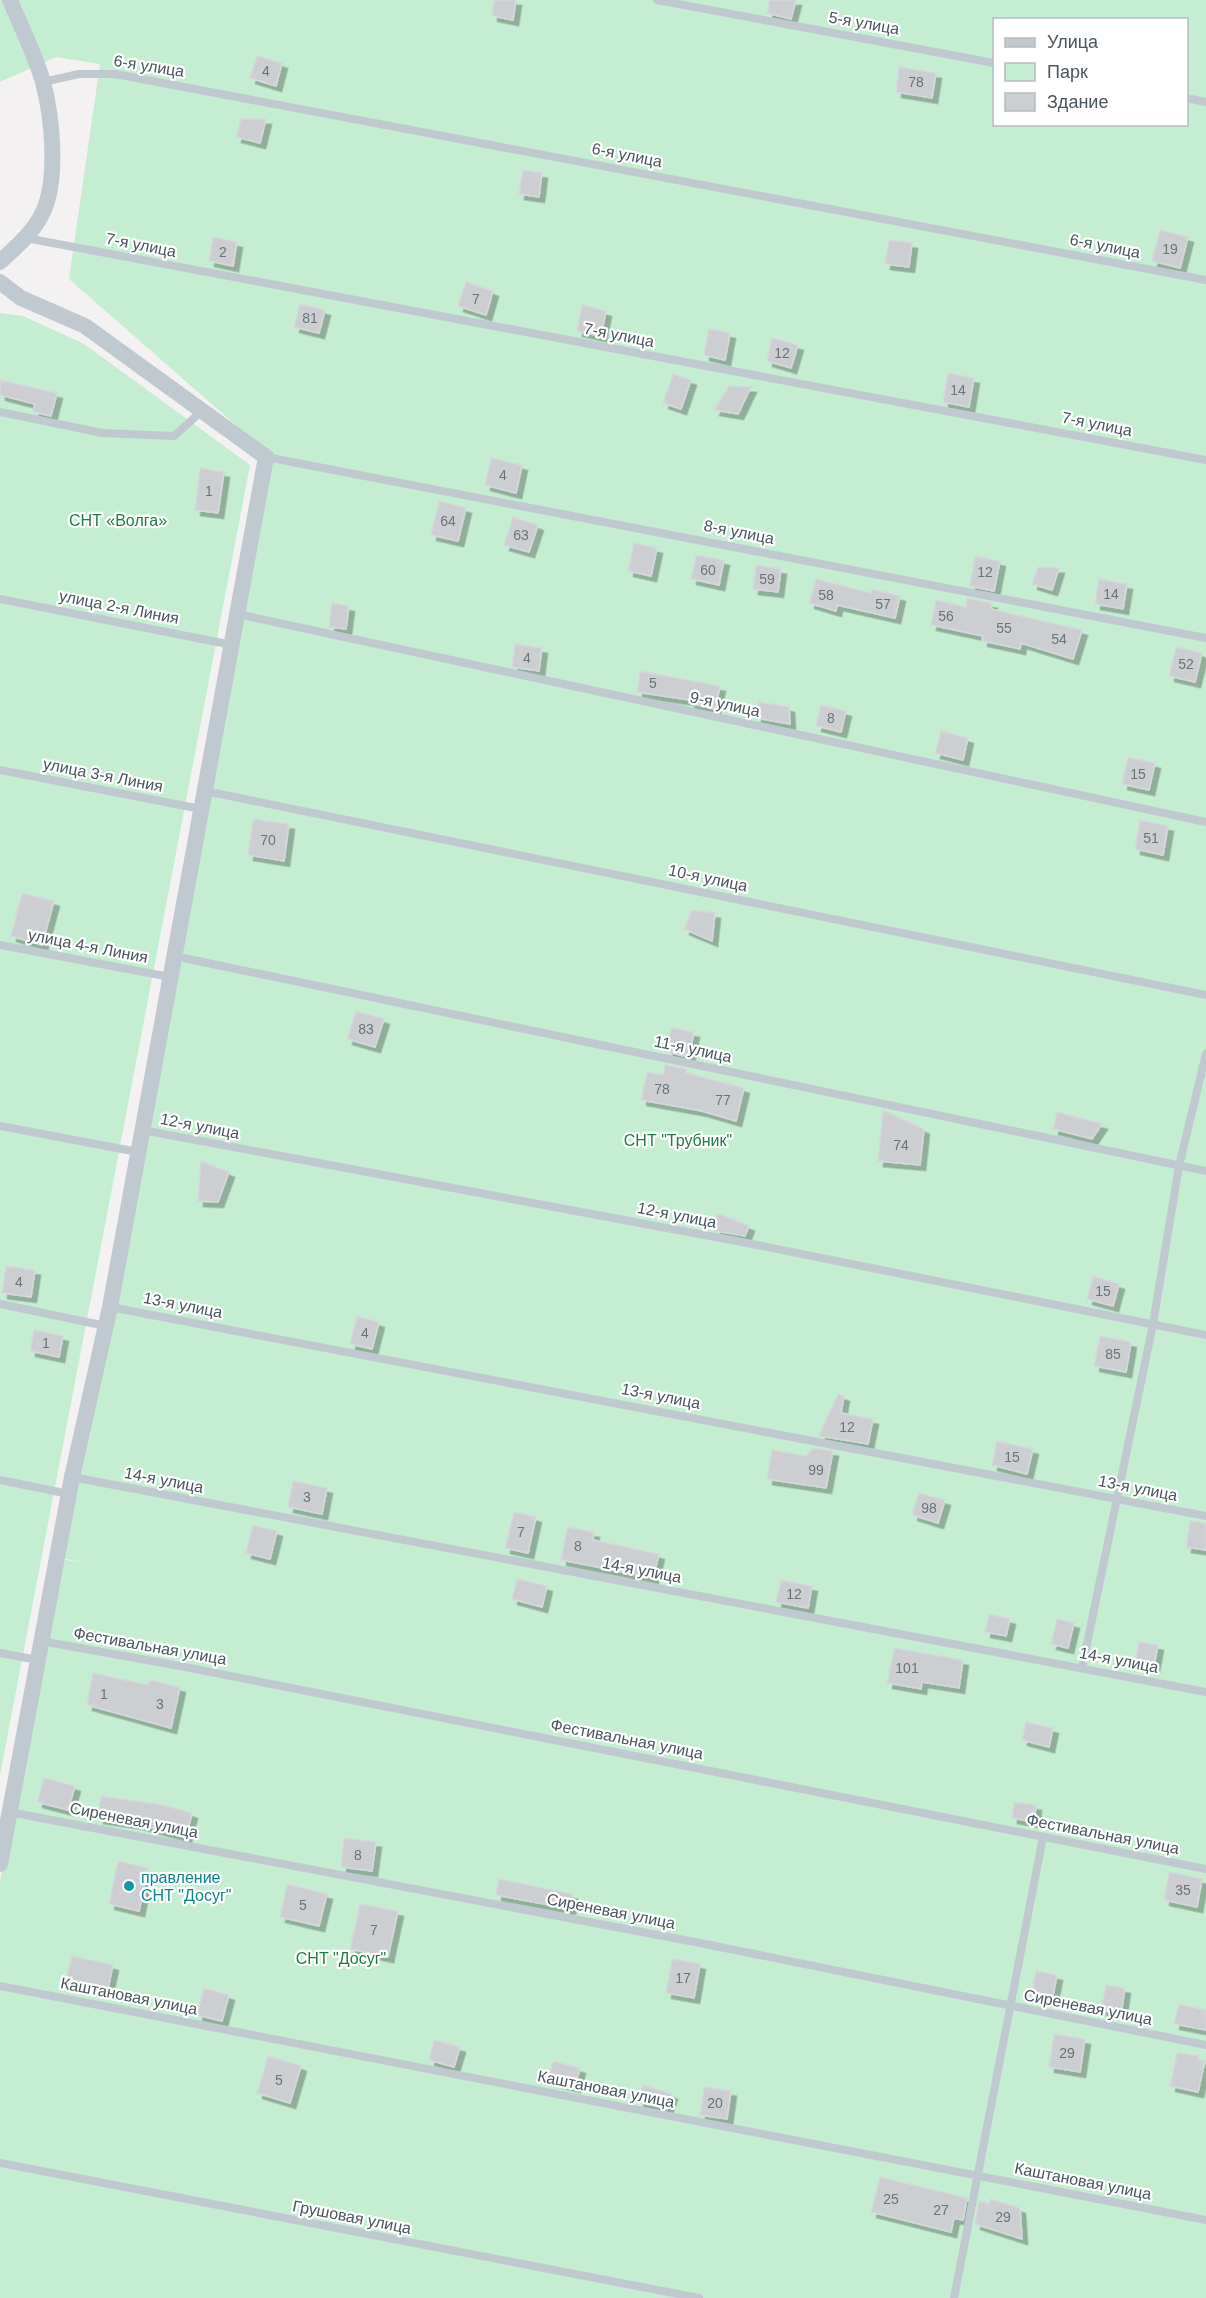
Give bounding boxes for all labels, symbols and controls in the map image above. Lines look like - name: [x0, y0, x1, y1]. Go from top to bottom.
- street label: 5-я улица: [827, 8, 901, 38]
- legend: [993, 18, 1188, 126]
- text: Улица: [1047, 32, 1099, 52]
- street label: 6-я улица: [112, 52, 186, 80]
- text: Парк: [1047, 62, 1088, 82]
- house number: 4: [262, 63, 270, 79]
- house number: 78: [908, 74, 924, 90]
- text: Здание: [1047, 92, 1108, 112]
- street label: 6-я улица: [590, 140, 664, 170]
- street label: 7-я улица: [104, 230, 178, 260]
- street label: 6-я улица: [1068, 231, 1142, 261]
- house number: 19: [1162, 241, 1178, 257]
- house number: 2: [219, 244, 227, 260]
- house number: 7: [472, 291, 480, 307]
- house number: 81: [302, 310, 318, 326]
- street label: 7-я улица: [582, 320, 656, 350]
- house number: 12: [774, 345, 790, 361]
- house number: 14: [950, 382, 966, 398]
- street label: 7-я улица: [1060, 409, 1134, 439]
- house number: 4: [499, 467, 507, 483]
- house number: 1: [205, 483, 213, 499]
- park label: СНТ «Волга»: [69, 512, 167, 529]
- house number: 64: [440, 513, 456, 529]
- street label: 8-я улица: [702, 517, 776, 547]
- house number: 63: [513, 527, 529, 543]
- house number: 60: [700, 562, 716, 578]
- house number: 12: [977, 564, 993, 580]
- house number: 59: [759, 571, 775, 587]
- house number: 14: [1103, 586, 1119, 602]
- street label: улица 2-я Линия: [58, 587, 180, 627]
- house number: 58: [818, 587, 834, 603]
- house number: 57: [875, 596, 891, 612]
- house number: 56: [938, 608, 954, 624]
- house number: 55: [996, 620, 1012, 636]
- house number: 54: [1051, 631, 1067, 647]
- house number: 4: [523, 650, 531, 666]
- house number: 52: [1178, 656, 1194, 672]
- house number: 5: [649, 675, 657, 691]
- street label: 9-я улица: [688, 688, 762, 720]
- house number: 8: [827, 710, 835, 726]
- street label: улица 3-я Линия: [42, 755, 164, 795]
- house number: 15: [1130, 766, 1146, 782]
- house number: 51: [1143, 830, 1159, 846]
- house number: 70: [260, 832, 276, 848]
- street label: 10-я улица: [667, 861, 749, 895]
- street label: улица 4-я Линия: [27, 926, 149, 966]
- house number: 83: [358, 1021, 374, 1037]
- street label: 11-я улица: [653, 1032, 734, 1066]
- house number: 78: [654, 1081, 670, 1097]
- house number: 77: [715, 1092, 731, 1108]
- street label: 12-я улица: [159, 1110, 241, 1142]
- park label: СНТ "Трубник": [624, 1132, 732, 1149]
- house number: 74: [893, 1137, 909, 1153]
- street label: 12-я улица: [636, 1199, 718, 1231]
- house number: 4: [15, 1274, 23, 1290]
- house number: 15: [1095, 1283, 1111, 1299]
- street label: 13-я улица: [142, 1289, 224, 1321]
- house number: 4: [361, 1325, 369, 1341]
- house number: 1: [42, 1335, 50, 1351]
- house number: 85: [1105, 1346, 1121, 1362]
- street label: 13-я улица: [620, 1380, 702, 1412]
- house number: 12: [839, 1419, 855, 1435]
- house number: 15: [1004, 1449, 1020, 1465]
- house number: 99: [808, 1462, 824, 1478]
- street label: 14-я улица: [123, 1464, 205, 1496]
- street label: 13-я улица: [1097, 1472, 1179, 1504]
- house number: 3: [303, 1489, 311, 1505]
- house number: 98: [921, 1500, 937, 1516]
- house number: 7: [517, 1524, 525, 1540]
- house number: 8: [574, 1538, 582, 1554]
- street label: 14-я улица: [601, 1554, 683, 1586]
- house number: 12: [786, 1586, 802, 1602]
- street label: Фестивальная улица: [72, 1624, 228, 1668]
- street label: 14-я улица: [1078, 1644, 1160, 1676]
- house number: 101: [895, 1660, 919, 1676]
- house number: 1: [100, 1686, 108, 1702]
- house number: 3: [156, 1696, 164, 1712]
- street label: Фестивальная улица: [549, 1716, 705, 1762]
- street label: Сиреневая улица: [68, 1799, 200, 1841]
- street label: Фестивальная улица: [1025, 1811, 1181, 1857]
- house number: 8: [354, 1847, 362, 1863]
- place label: правление СНТ "Досуг": [141, 1869, 231, 1904]
- marker: правление СНТ "Досуг": [122, 1879, 136, 1893]
- house number: 35: [1175, 1882, 1191, 1898]
- street label: Сиреневая улица: [545, 1890, 677, 1932]
- house number: 5: [299, 1897, 307, 1913]
- house number: 7: [370, 1922, 378, 1938]
- park label: СНТ "Досуг": [296, 1950, 386, 1967]
- house number: 17: [675, 1970, 691, 1986]
- street label: Каштановая улица: [59, 1974, 199, 2018]
- street label: Сиреневая улица: [1022, 1986, 1154, 2028]
- house number: 29: [1059, 2045, 1075, 2061]
- street label: Каштановая улица: [536, 2067, 676, 2111]
- house number: 5: [275, 2072, 283, 2088]
- house number: 20: [707, 2095, 723, 2111]
- street label: Каштановая улица: [1013, 2159, 1153, 2203]
- house number: 25: [883, 2191, 899, 2207]
- street label: Грушовая улица: [291, 2197, 413, 2237]
- house number: 27: [933, 2202, 949, 2218]
- house number: 29: [995, 2209, 1011, 2225]

